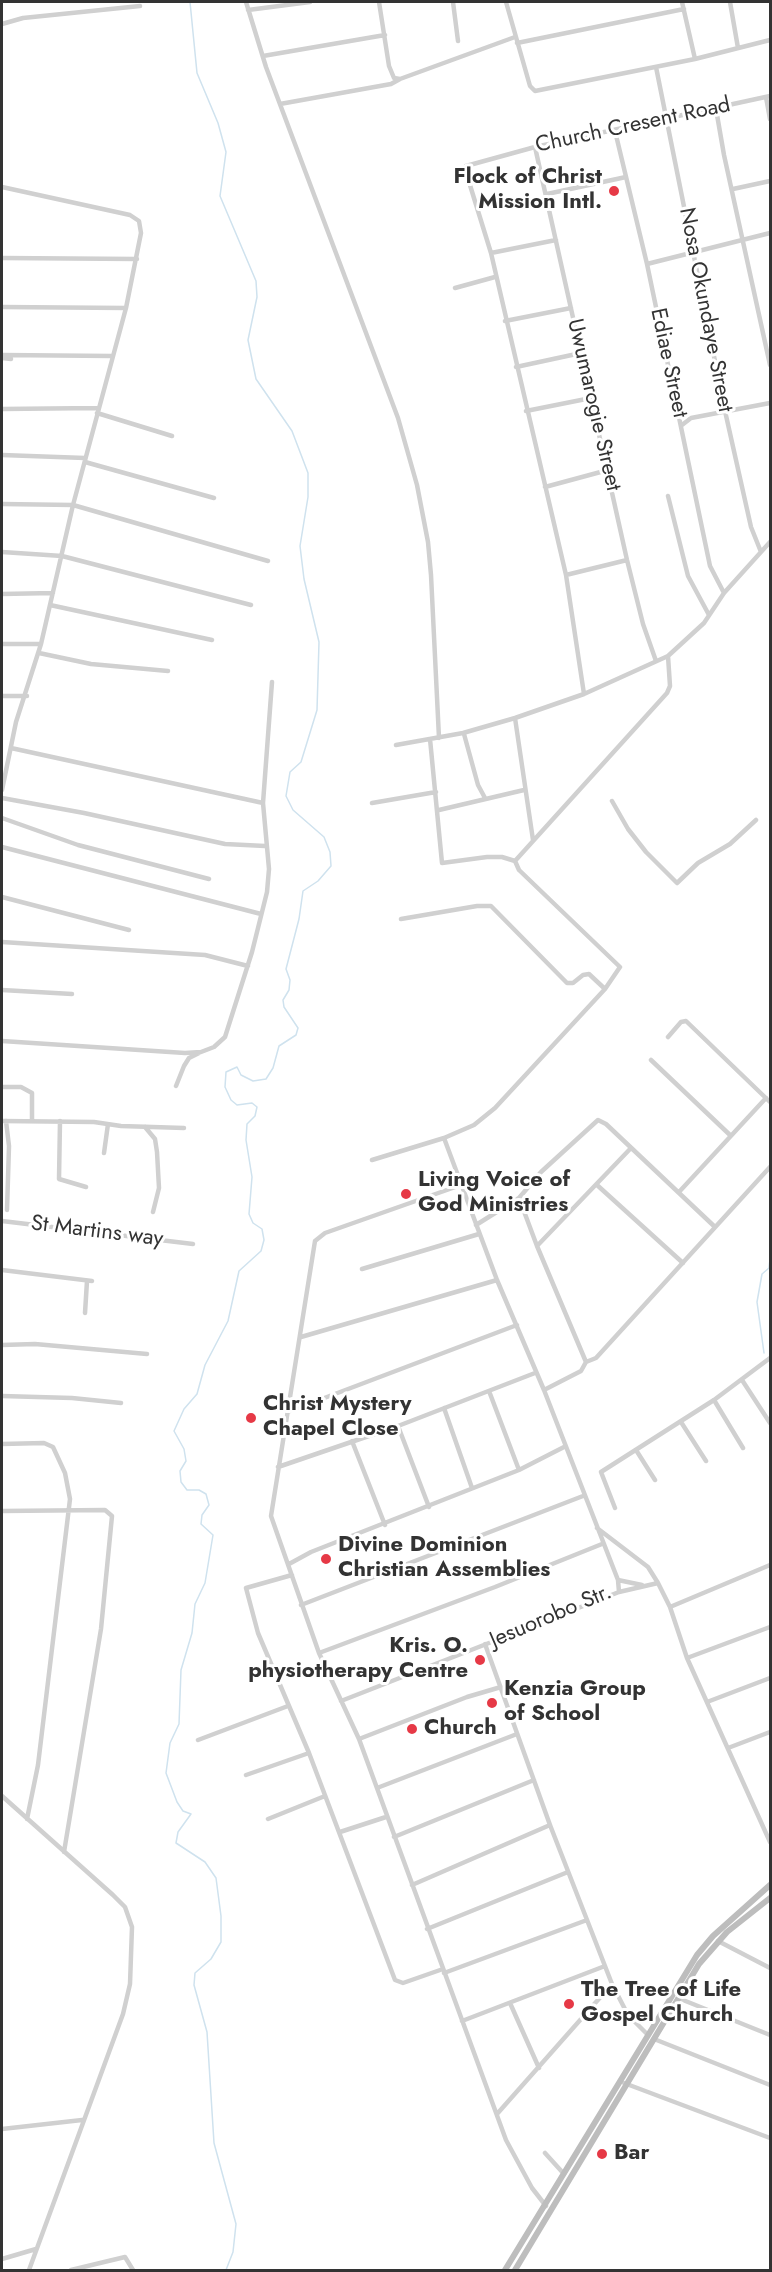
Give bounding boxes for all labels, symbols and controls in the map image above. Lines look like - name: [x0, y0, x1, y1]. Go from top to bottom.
- street label: Church Cresent Road: [533, 92, 733, 160]
- place label: Flock of Christ Mission Intl.: [454, 165, 602, 216]
- marker: Flock of Christ Mission Intl.: [607, 184, 621, 198]
- street label: Nosa Okundaye Street: [672, 205, 738, 415]
- street label: Ediae Street: [644, 306, 692, 420]
- street label: Uwumarogie Street: [560, 316, 626, 494]
- place label: Living Voice of God Ministries: [418, 1168, 570, 1220]
- marker: Living Voice of God Ministries: [399, 1187, 413, 1201]
- street label: St Martins way: [29, 1211, 165, 1253]
- place label: Christ Mystery Chapel Close: [263, 1392, 412, 1444]
- marker: Christ Mystery Chapel Close: [244, 1411, 258, 1425]
- place label: Divine Dominion Christian Assemblies: [338, 1533, 550, 1585]
- marker: Divine Dominion Christian Assemblies: [319, 1552, 333, 1566]
- street label: Jesuorobo Str.: [486, 1580, 616, 1654]
- place label: Kris. O. physiotherapy Centre: [248, 1634, 468, 1686]
- marker: Kris. O. physiotherapy Centre: [473, 1653, 487, 1667]
- place label: Kenzia Group of School: [504, 1677, 646, 1729]
- marker: Kenzia Group of School: [485, 1696, 499, 1710]
- place label: Church: [424, 1716, 497, 1742]
- marker: Church: [405, 1722, 419, 1736]
- place label: The Tree of Life Gospel Church: [581, 1978, 741, 2030]
- marker: The Tree of Life Gospel Church: [562, 1997, 576, 2011]
- place label: Bar: [614, 2141, 650, 2167]
- marker: Bar: [595, 2147, 609, 2161]

